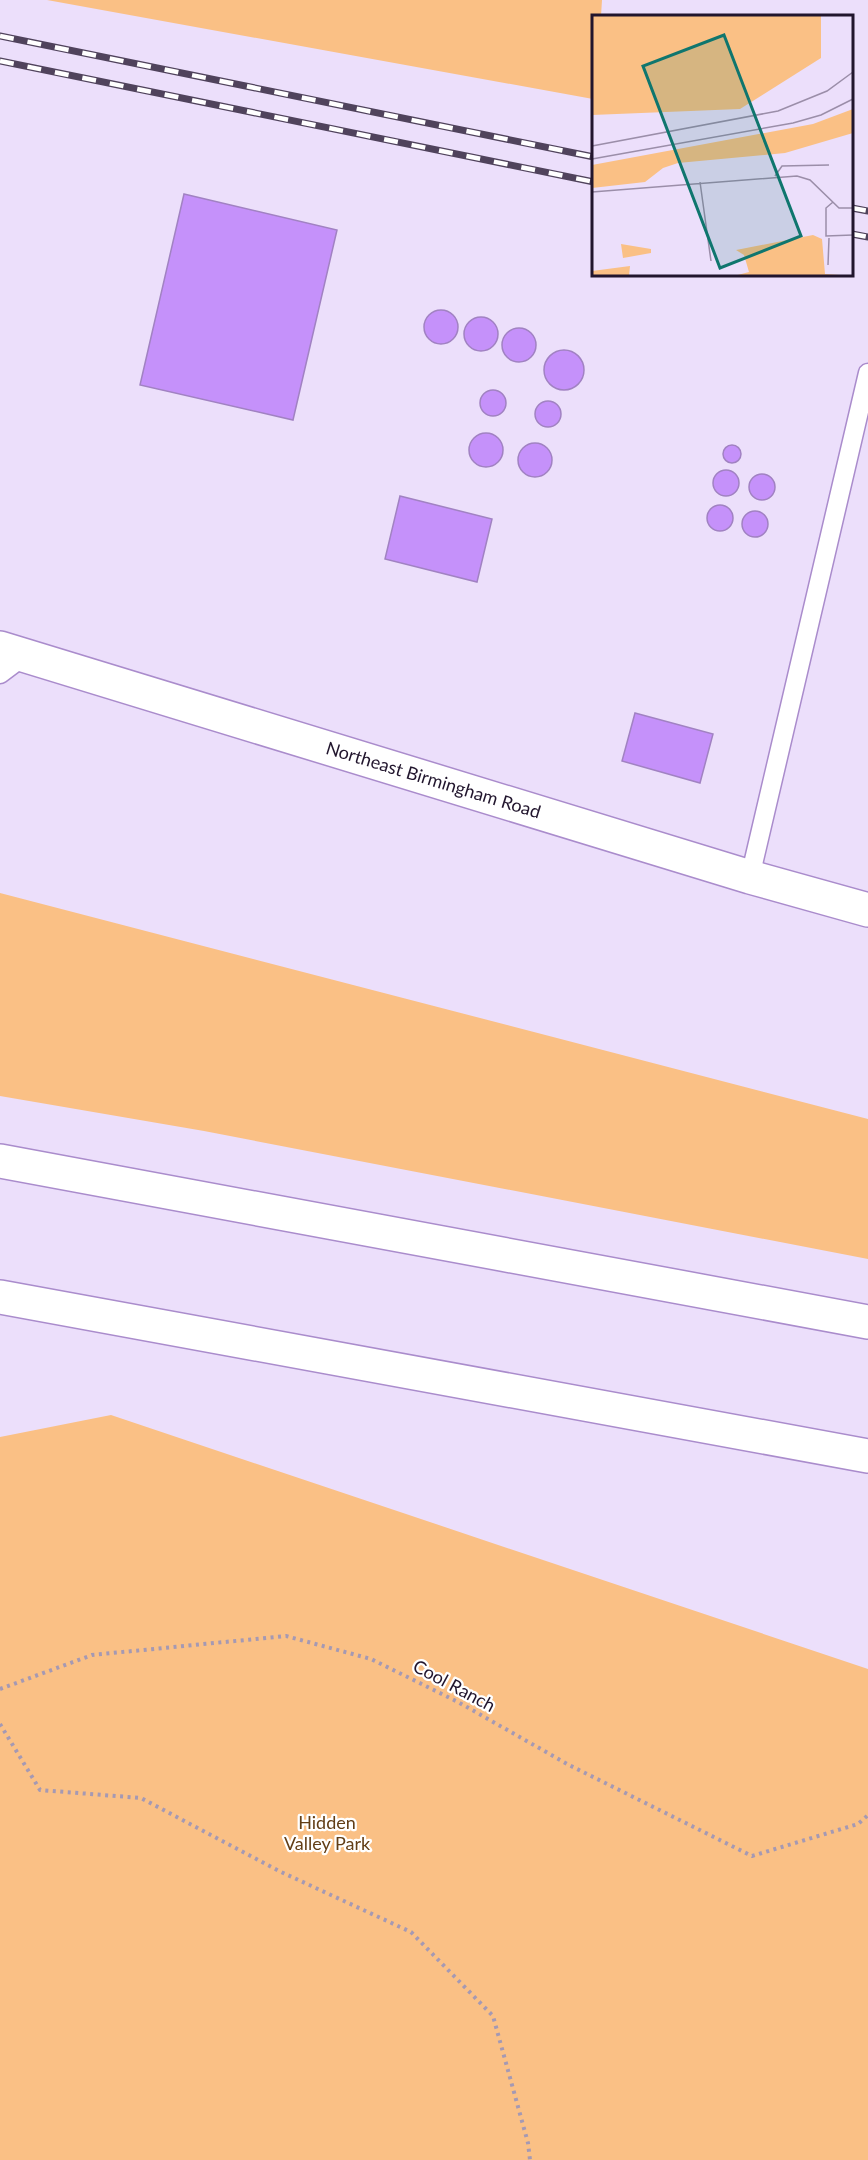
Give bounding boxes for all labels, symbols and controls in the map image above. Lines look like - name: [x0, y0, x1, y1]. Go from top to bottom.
- inset map: [592, 15, 853, 276]
- street label: Northeast Birmingham Road: [324, 736, 544, 822]
- street label: Cool Ranch: [410, 1654, 499, 1716]
- park label: Hidden Valley Park: [284, 1811, 371, 1854]

